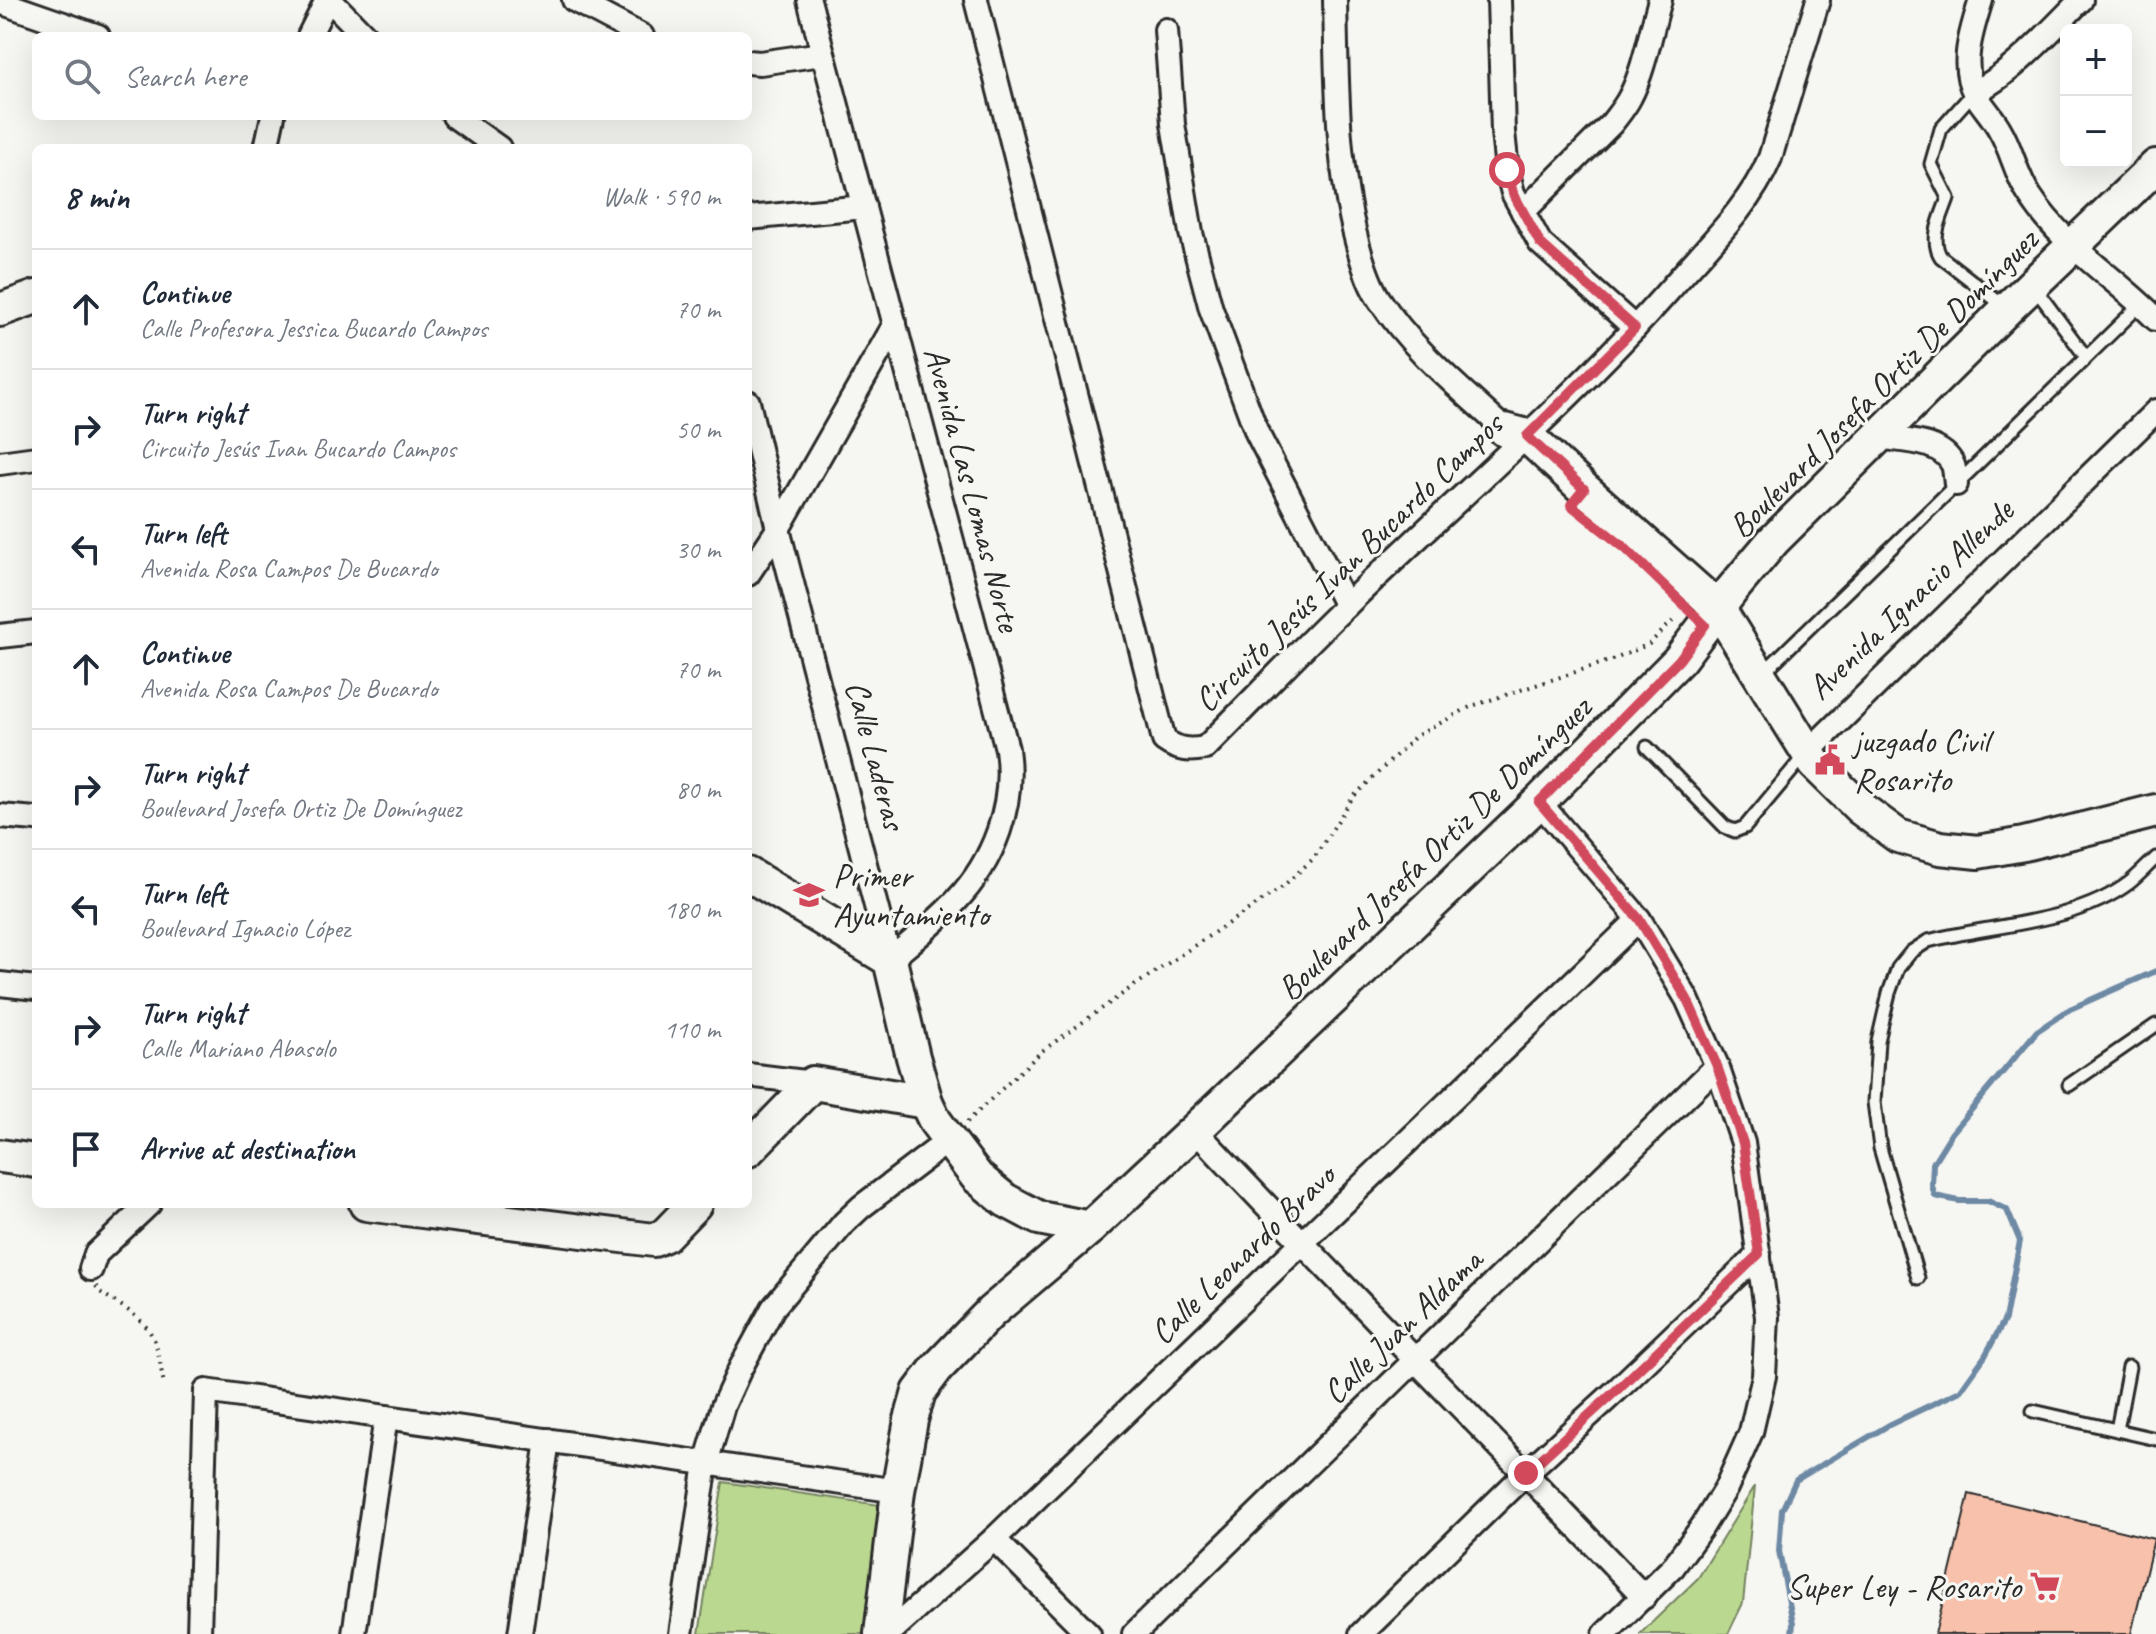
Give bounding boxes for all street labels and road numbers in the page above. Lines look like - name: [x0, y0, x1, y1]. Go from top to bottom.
- street label: Boulevard Josefa Ortiz De Domínguez: [1719, 218, 2048, 547]
- street label: Avenida Las Lomas Norte: [914, 342, 1032, 638]
- street label: Circuito Jesús Ivan Bucardo Campos: [1185, 401, 1514, 721]
- street label: Avenida Ignacio Allende: [1798, 488, 2024, 708]
- street label: Calle Laderas: [836, 676, 917, 836]
- street label: Boulevard Josefa Ortiz De Domínguez: [1268, 685, 1602, 1009]
- street label: Calle Leonardo Bravo: [1140, 1152, 1347, 1353]
- street label: Calle Juan Aldama: [1313, 1237, 1493, 1413]

